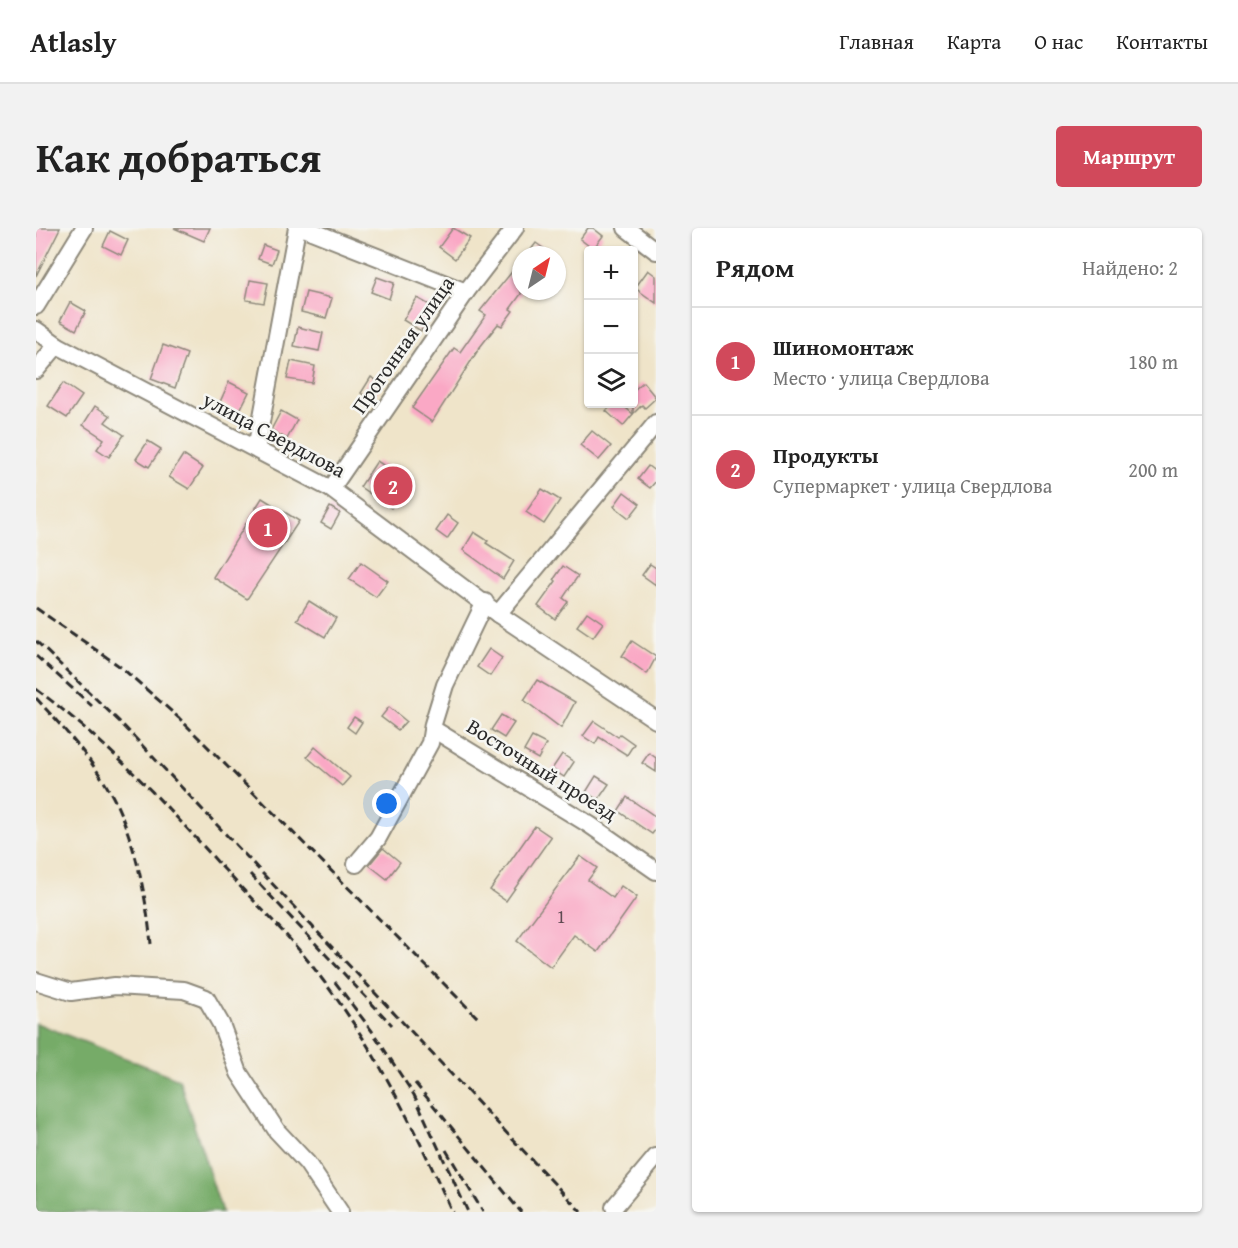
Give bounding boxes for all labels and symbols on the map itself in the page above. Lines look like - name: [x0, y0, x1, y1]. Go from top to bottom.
- north arrow: [512, 246, 566, 300]
- street label: Прогонная улица: [344, 270, 462, 420]
- street label: улица Свердлова: [196, 383, 351, 485]
- pin: 2: [374, 464, 412, 508]
- pin: 1: [248, 506, 288, 550]
- street label: Восточный проезд: [461, 711, 624, 829]
- your location: [372, 789, 401, 818]
- house number: 1: [557, 903, 565, 930]

